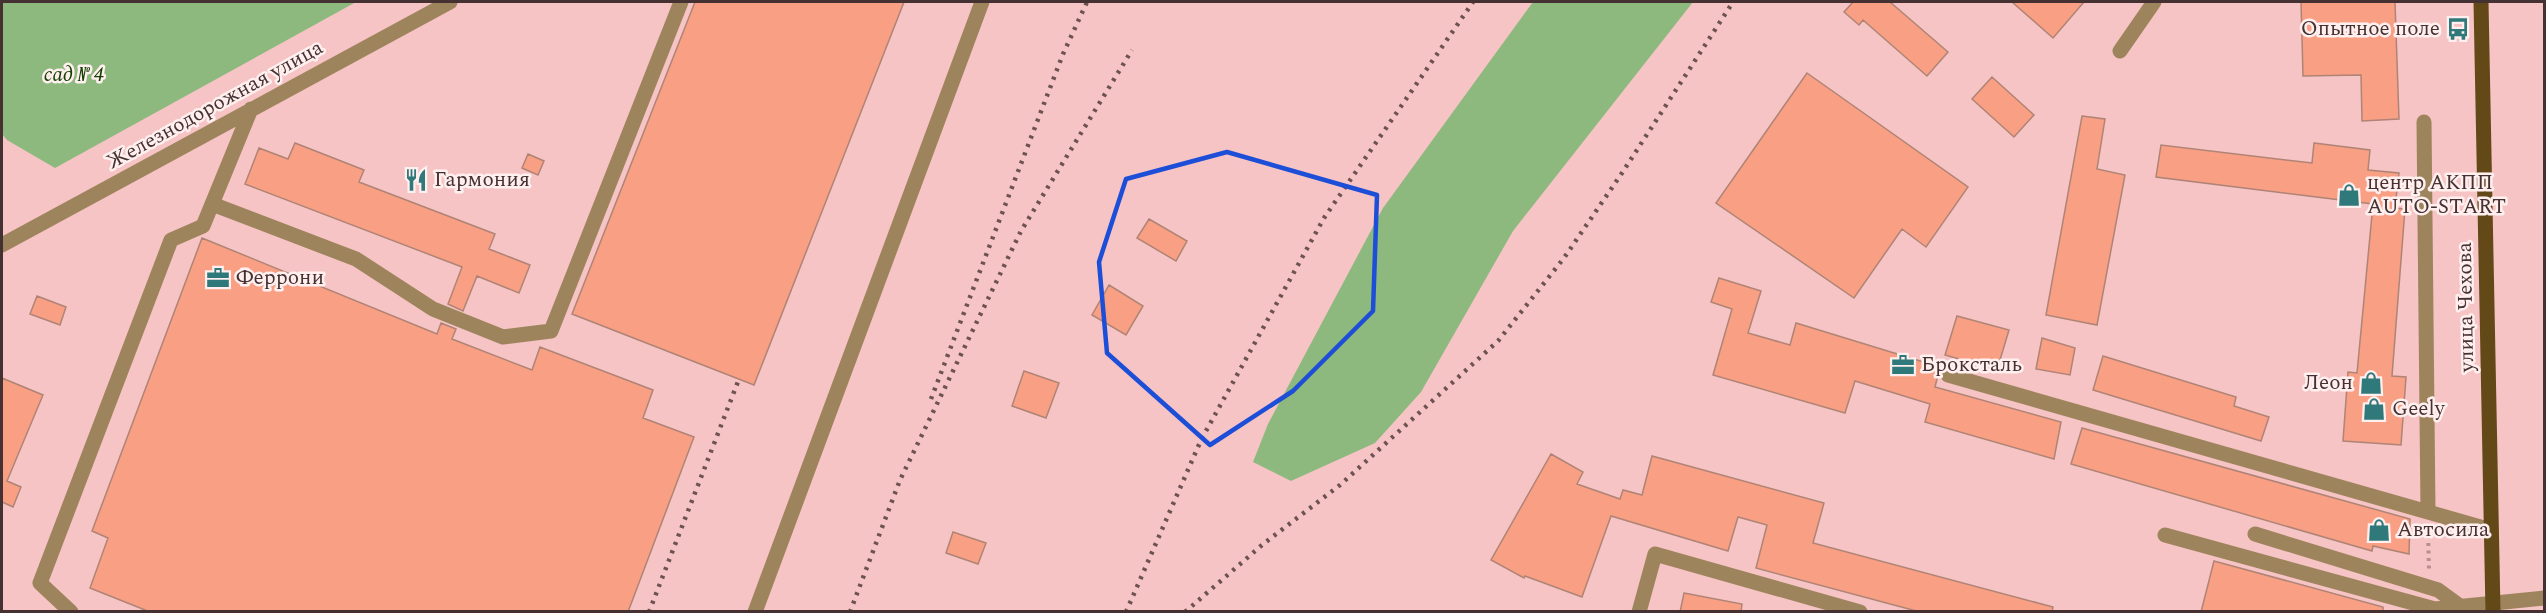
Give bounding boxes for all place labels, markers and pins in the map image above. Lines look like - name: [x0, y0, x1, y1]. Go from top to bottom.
- place label: Опытное поле: [2301, 13, 2440, 45]
- bus stop icon: Опытное поле: [2445, 16, 2471, 42]
- place label: Гармония: [434, 164, 530, 196]
- restaurant icon: Гармония: [403, 167, 429, 193]
- place label: центр АКПП AUTO-START: [2367, 167, 2506, 223]
- shop icon: центр АКПП AUTO-START: [2336, 182, 2362, 208]
- place label: Феррони: [236, 262, 324, 294]
- office icon: Феррони: [205, 265, 231, 291]
- place label: Броксталь: [1921, 349, 2022, 381]
- office icon: Броксталь: [1890, 352, 1916, 378]
- place label: Леон: [2304, 367, 2353, 399]
- shop icon: Леон: [2358, 370, 2384, 396]
- place label: Geely: [2392, 393, 2446, 425]
- shop icon: Geely: [2361, 396, 2387, 422]
- place label: Автосила: [2397, 514, 2490, 546]
- shop icon: Автосила: [2366, 517, 2392, 543]

